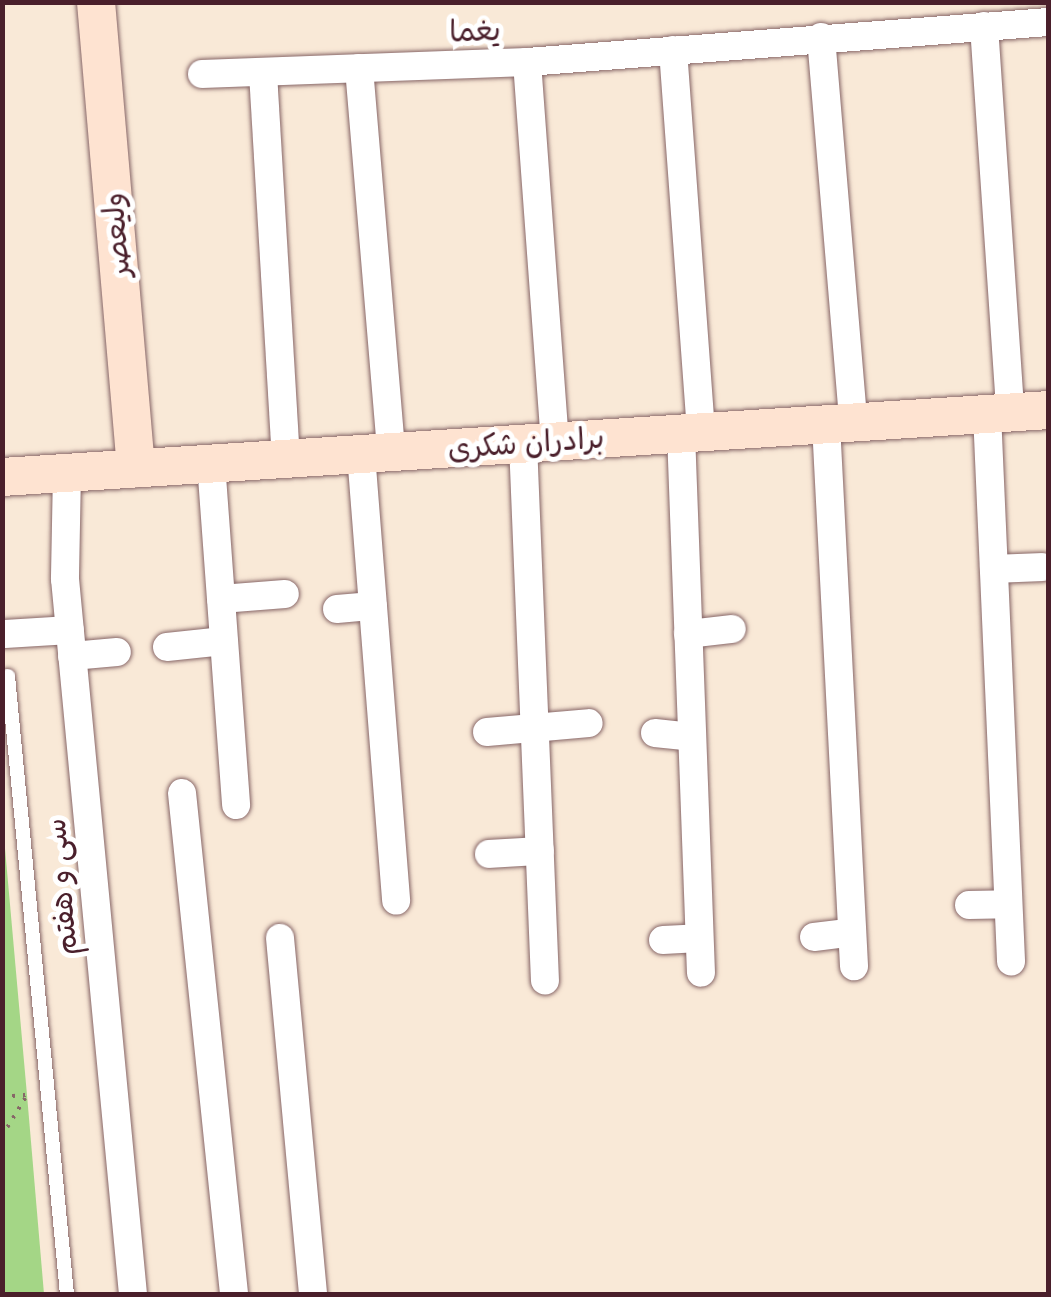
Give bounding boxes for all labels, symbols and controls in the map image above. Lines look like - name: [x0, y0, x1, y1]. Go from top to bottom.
- street label: یغما: [449, 12, 501, 50]
- street label: ولیعصر: [94, 191, 138, 279]
- street label: برادران شکری: [446, 420, 606, 466]
- street label: سی و هفتم: [37, 817, 85, 957]

